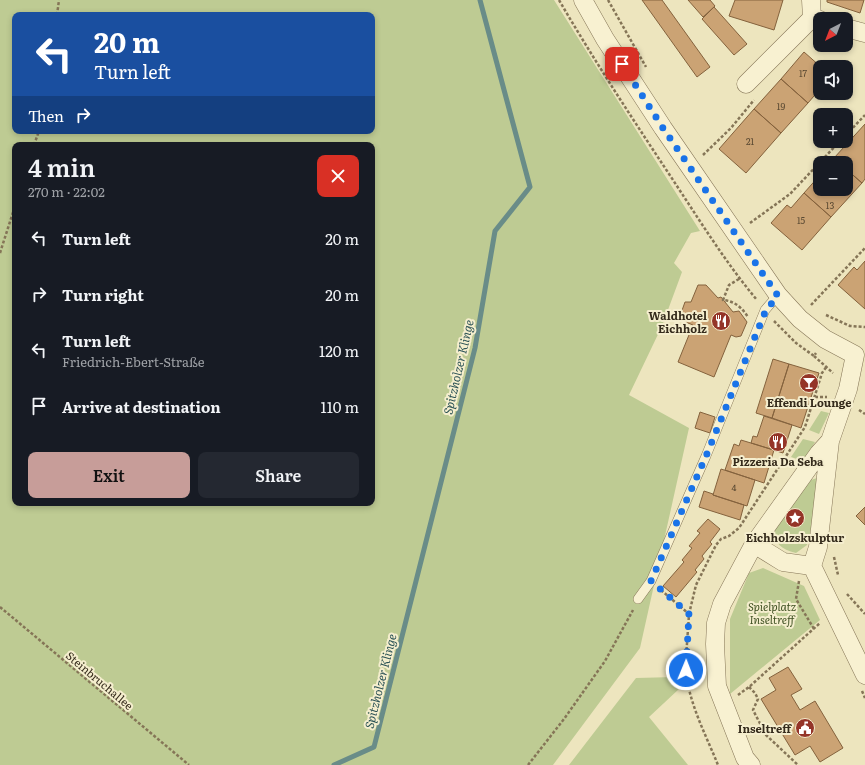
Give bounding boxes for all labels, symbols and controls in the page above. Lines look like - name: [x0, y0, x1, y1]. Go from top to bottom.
- north arrow: [813, 12, 853, 52]
- map controls: [813, 12, 853, 196]
- text: 20 m: [94, 20, 160, 62]
- icon: left: [28, 28, 80, 80]
- pin: [605, 47, 639, 81]
- icon: arrive: [611, 53, 633, 75]
- text: Turn left: [94, 58, 171, 85]
- button: sound: [813, 60, 853, 100]
- house number: 17: [799, 66, 807, 80]
- house number: 19: [777, 99, 785, 113]
- text: Then: [28, 104, 64, 127]
- icon: right: [72, 104, 94, 126]
- button: +: [813, 108, 853, 148]
- house number: 21: [746, 134, 754, 148]
- text: 4 min: [28, 149, 95, 184]
- button: close: [317, 155, 359, 197]
- button: −: [813, 156, 853, 196]
- text: 270 m · 22:02: [28, 182, 105, 201]
- house number: 13: [826, 198, 834, 212]
- house number: 15: [797, 213, 806, 227]
- icon: left: [28, 227, 50, 249]
- text: Turn left: [62, 227, 131, 250]
- text: 20 m: [325, 227, 359, 250]
- icon: right: [28, 283, 50, 305]
- text: Turn right: [62, 283, 144, 306]
- text: 20 m: [325, 283, 359, 306]
- place label: Waldhotel Eichholz: [649, 307, 707, 336]
- restaurant icon: Waldhotel Eichholz: [710, 310, 732, 332]
- water label: Spitzholzer Klinge: [438, 317, 478, 416]
- text: Turn left: [62, 329, 131, 352]
- icon: left: [28, 339, 50, 361]
- text: 120 m: [319, 339, 359, 362]
- text: Friedrich-Ebert-Straße: [62, 352, 205, 371]
- bar icon: Effendi Lounge: [798, 372, 820, 394]
- place label: Effendi Lounge: [767, 394, 851, 410]
- icon: arrive: [28, 395, 50, 417]
- text: Arrive at destination: [62, 395, 221, 418]
- text: 110 m: [321, 395, 359, 418]
- restaurant icon: Pizzeria Da Seba: [767, 431, 789, 453]
- button: Exit: [28, 452, 190, 498]
- button: Share: [198, 452, 359, 498]
- place label: Pizzeria Da Seba: [733, 453, 824, 469]
- house number: 4: [732, 480, 737, 494]
- place icon: Eichholzskulptur: [784, 507, 806, 529]
- place label: Eichholzskulptur: [746, 529, 844, 545]
- park label: Spielplatz Inseltreff: [748, 598, 796, 627]
- water label: Spitzholzer Klinge: [360, 632, 401, 730]
- street label: Steinbruchallee: [63, 647, 137, 713]
- position arrow: [665, 649, 707, 691]
- public building icon: Inseltreff: [794, 717, 816, 739]
- place label: Inseltreff: [738, 720, 792, 736]

